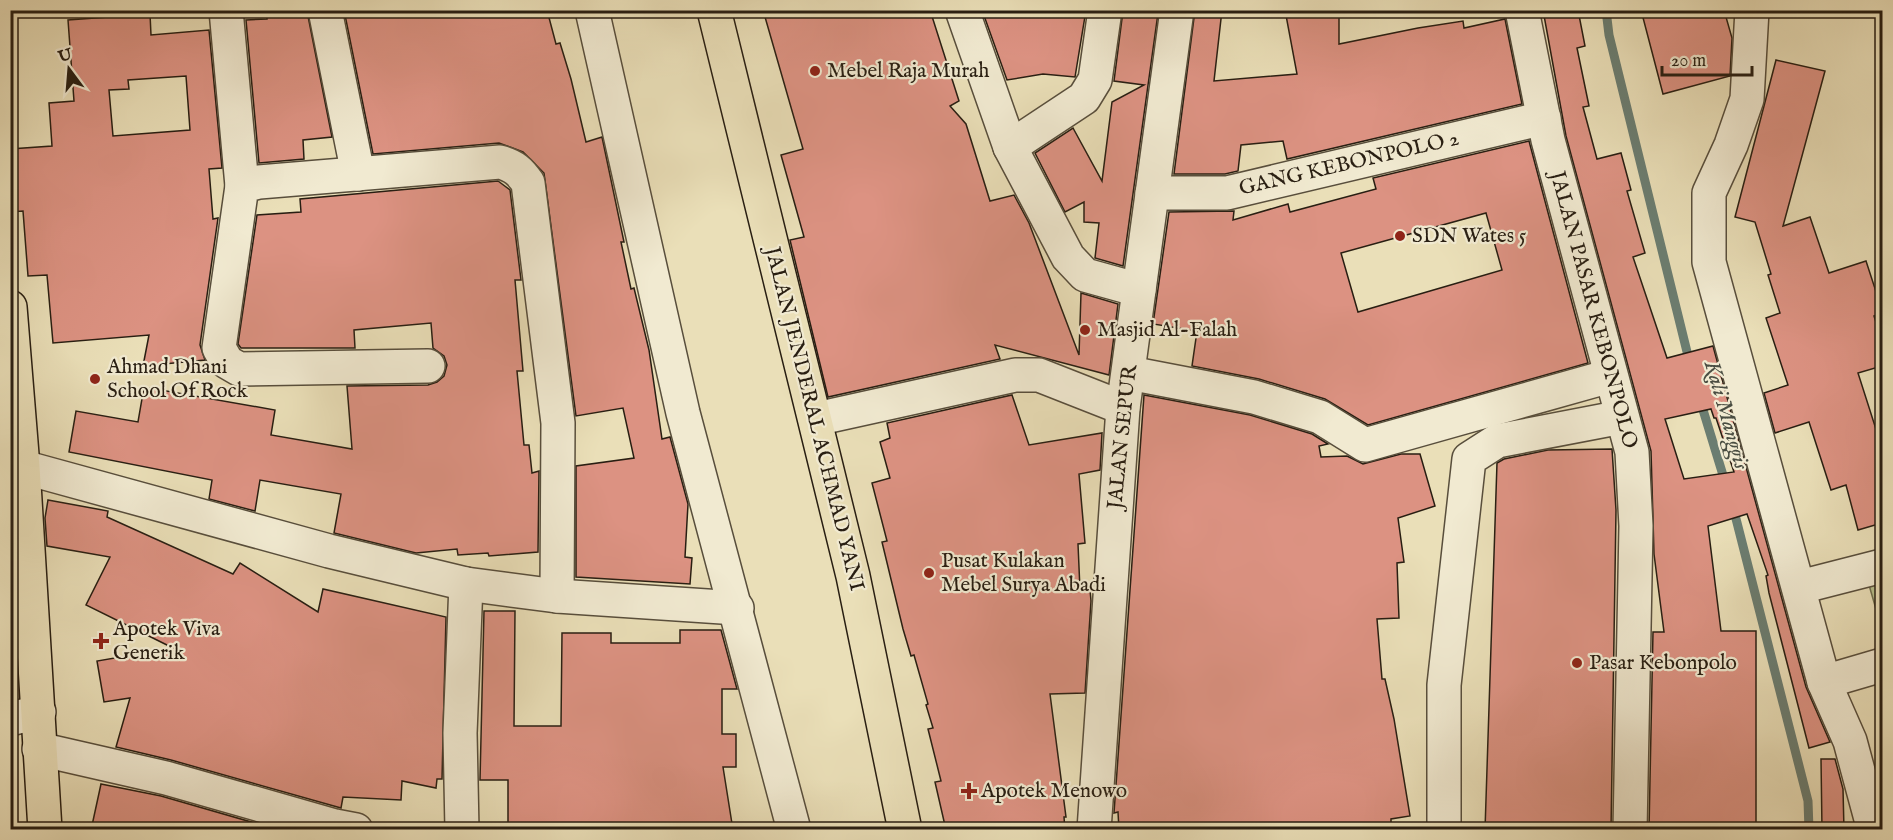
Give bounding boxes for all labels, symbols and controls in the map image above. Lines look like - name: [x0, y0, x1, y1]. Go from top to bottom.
- north arrow: [39, 39, 99, 99]
- scale bar: [1662, 39, 1752, 77]
- text: U: [55, 45, 75, 68]
- text: 20 m: [1671, 50, 1706, 73]
- place label: Mebel Raja Murah: [827, 58, 989, 85]
- marker: Mebel Raja Murah: [808, 64, 822, 78]
- street label: GANG KEBONPOLO 2: [1236, 126, 1462, 202]
- street label: JALAN PASAR KEBONPOLO: [1542, 167, 1643, 452]
- place label: SDN Wates 5: [1412, 223, 1527, 250]
- marker: SDN Wates 5: [1393, 229, 1407, 243]
- street label: JALAN JENDERAL ACHMAD YANI: [758, 242, 870, 594]
- place label: Masjid Al-Falah: [1097, 317, 1237, 344]
- marker: Masjid Al-Falah: [1078, 323, 1092, 337]
- place label: Ahmad Dhani School Of Rock: [106, 354, 249, 405]
- water label: Kali Manggis: [1697, 356, 1755, 473]
- street label: JALAN SEPUR: [1102, 362, 1144, 513]
- marker: Ahmad Dhani School Of Rock: [88, 372, 102, 386]
- place label: Pusat Kulakan Mebel Surya Abadi: [941, 548, 1106, 599]
- marker: Pusat Kulakan Mebel Surya Abadi: [922, 566, 936, 580]
- place label: Apotek Viva Generik: [112, 616, 221, 667]
- marker: Apotek Viva Generik: [94, 634, 108, 648]
- place label: Pasar Kebonpolo: [1589, 650, 1737, 677]
- marker: Pasar Kebonpolo: [1570, 656, 1584, 670]
- place label: Apotek Menowo: [980, 778, 1127, 805]
- marker: Apotek Menowo: [962, 784, 976, 798]

